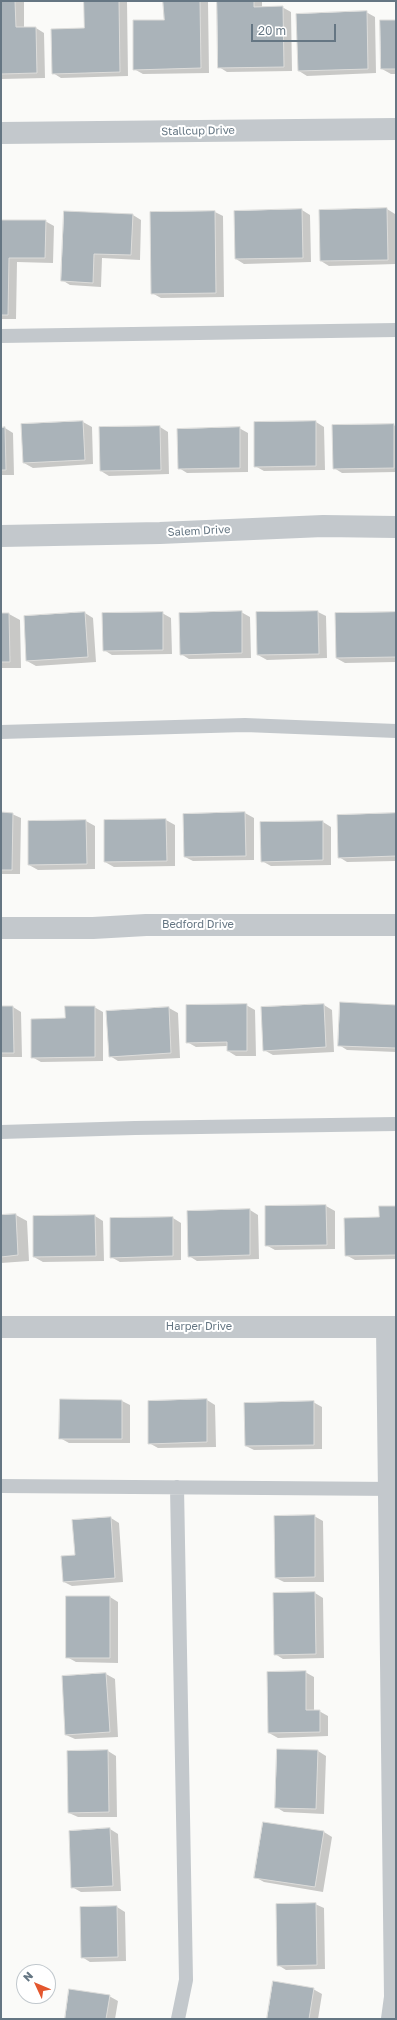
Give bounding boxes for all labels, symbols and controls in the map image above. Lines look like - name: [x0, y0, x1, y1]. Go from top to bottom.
- scale bar: [253, 16, 338, 42]
- text: 20 m: [258, 23, 286, 38]
- street label: Stallcup Drive: [161, 124, 235, 138]
- street label: Salem Drive: [167, 523, 231, 539]
- street label: Bedford Drive: [162, 918, 234, 932]
- street label: Harper Drive: [166, 1320, 232, 1334]
- north arrow: [16, 1964, 56, 2004]
- text: N: [20, 1968, 35, 1984]

